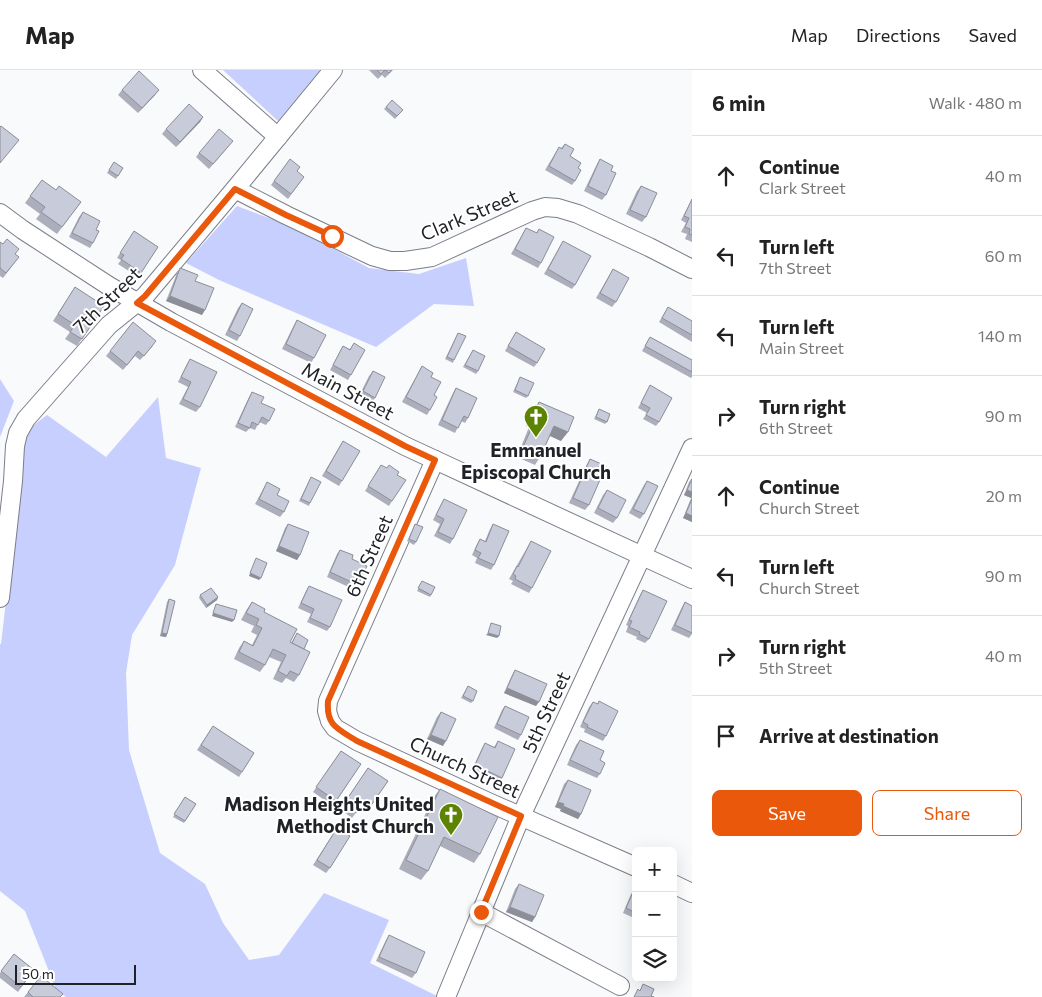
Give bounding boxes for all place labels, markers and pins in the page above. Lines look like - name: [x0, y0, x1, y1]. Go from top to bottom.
- church icon: Emmanuel Episcopal Church: [523, 404, 549, 438]
- place label: Emmanuel Episcopal Church: [461, 438, 611, 483]
- place label: Madison Heights United Methodist Church: [224, 792, 434, 837]
- church icon: Madison Heights United Methodist Church: [438, 802, 464, 836]

